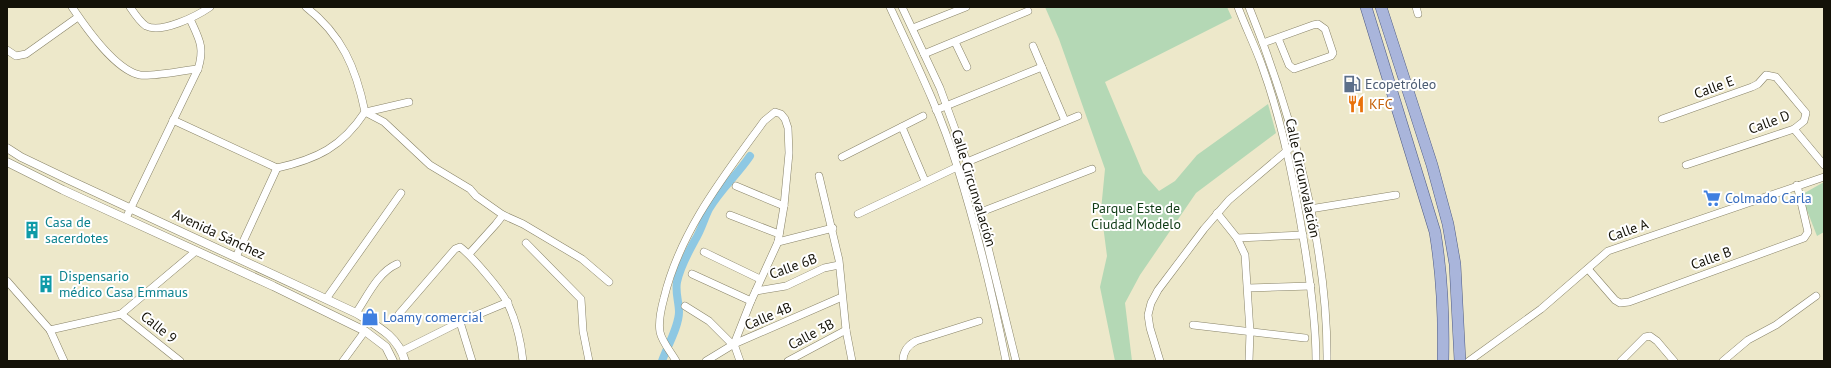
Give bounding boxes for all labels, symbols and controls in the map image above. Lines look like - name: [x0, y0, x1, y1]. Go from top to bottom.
- street label: Calle E: [1692, 71, 1736, 103]
- fuel station icon: Ecopetróleo: [1342, 74, 1362, 94]
- place label: Ecopetróleo: [1365, 75, 1436, 93]
- restaurant icon: KFC: [1346, 94, 1366, 114]
- place label: KFC: [1369, 95, 1393, 113]
- street label: Calle D: [1746, 106, 1792, 138]
- street label: Calle Circunvalación: [1282, 117, 1324, 239]
- street label: Calle Circunvalación: [948, 127, 1000, 249]
- supermarket icon: Colmado Carla: [1702, 188, 1722, 208]
- place label: Colmado Carla: [1725, 189, 1812, 207]
- park label: Parque Este de Ciudad Modelo: [1091, 199, 1181, 233]
- street label: Avenida Sánchez: [170, 205, 268, 263]
- place label: Casa de sacerdotes: [45, 213, 108, 247]
- street label: Calle A: [1605, 214, 1651, 246]
- building icon: Casa de sacerdotes: [22, 220, 42, 240]
- street label: Calle B: [1688, 242, 1734, 274]
- street label: Calle 6B: [767, 249, 819, 283]
- place label: Dispensario médico Casa Emmaus: [59, 267, 188, 301]
- building icon: Dispensario médico Casa Emmaus: [36, 274, 56, 294]
- street label: Calle 4B: [742, 298, 794, 334]
- street label: Calle 9: [137, 307, 181, 347]
- shop icon: Loamy comercial: [360, 307, 380, 327]
- place label: Loamy comercial: [383, 308, 483, 326]
- street label: Calle 3B: [785, 314, 837, 354]

